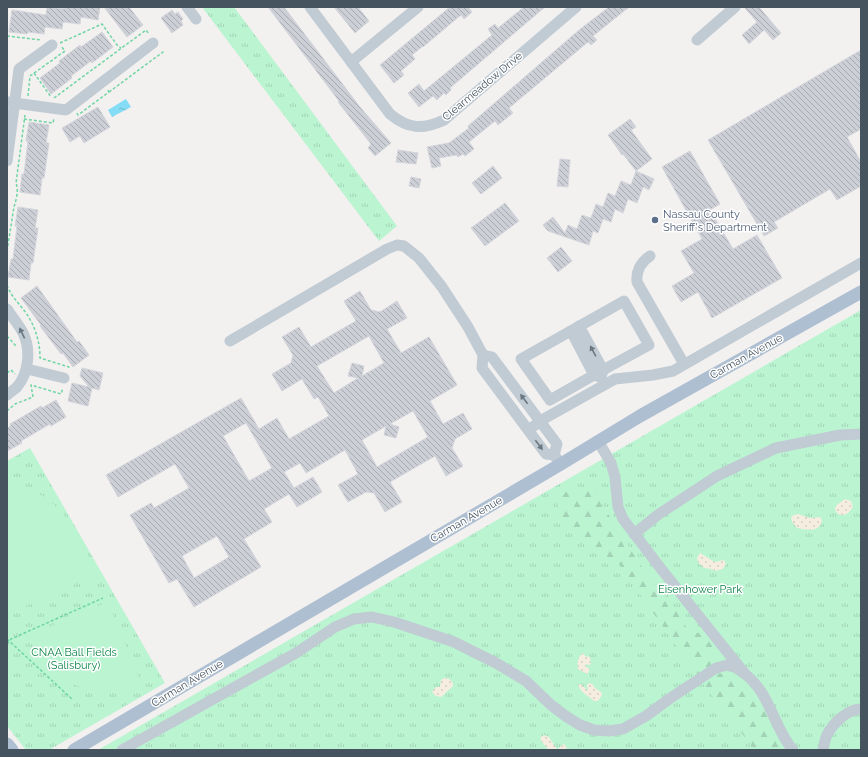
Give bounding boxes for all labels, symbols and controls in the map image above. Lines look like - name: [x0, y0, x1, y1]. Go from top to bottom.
- street label: Clearmeadow Drive: [440, 49, 525, 124]
- place label: Nassau County Sheriff's Department: [663, 208, 767, 234]
- marker: Nassau County Sheriff's Department: [650, 215, 660, 225]
- one-way arrow: [19, 328, 25, 339]
- street label: Carman Avenue: [708, 331, 785, 382]
- one-way arrow: [590, 346, 596, 357]
- one-way arrow: [520, 394, 528, 405]
- one-way arrow: [535, 439, 544, 450]
- street label: Carman Avenue: [428, 493, 505, 545]
- park label: Eisenhower Park: [658, 583, 742, 596]
- park label: CNAA Ball Fields (Salisbury): [31, 646, 117, 672]
- street label: Carman Avenue: [149, 657, 226, 710]

